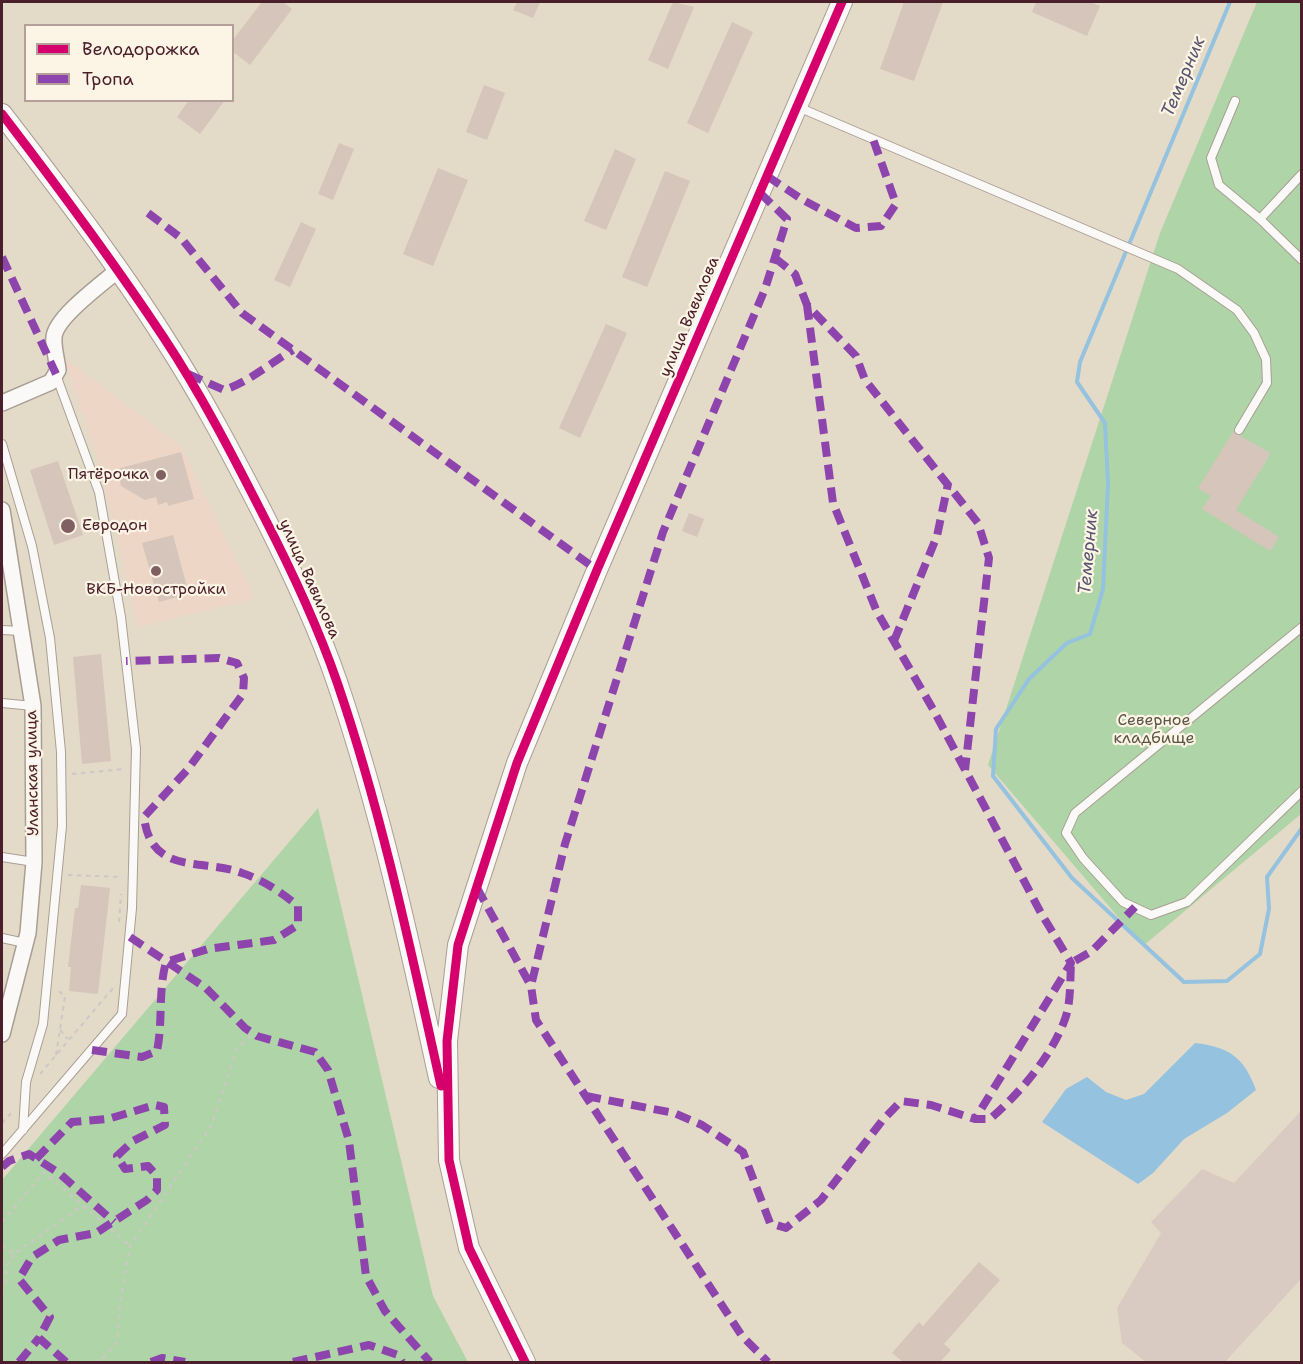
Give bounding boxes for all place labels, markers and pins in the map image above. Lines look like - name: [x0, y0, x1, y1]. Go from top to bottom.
- place label: Пятёрочка: [68, 465, 149, 485]
- marker: Пятёрочка: [154, 468, 168, 482]
- place label: Евродон: [82, 516, 147, 536]
- marker: Евродон: [59, 517, 77, 535]
- marker: ВКБ-Новостройки: [149, 564, 163, 578]
- place label: ВКБ-Новостройки: [86, 580, 226, 600]

